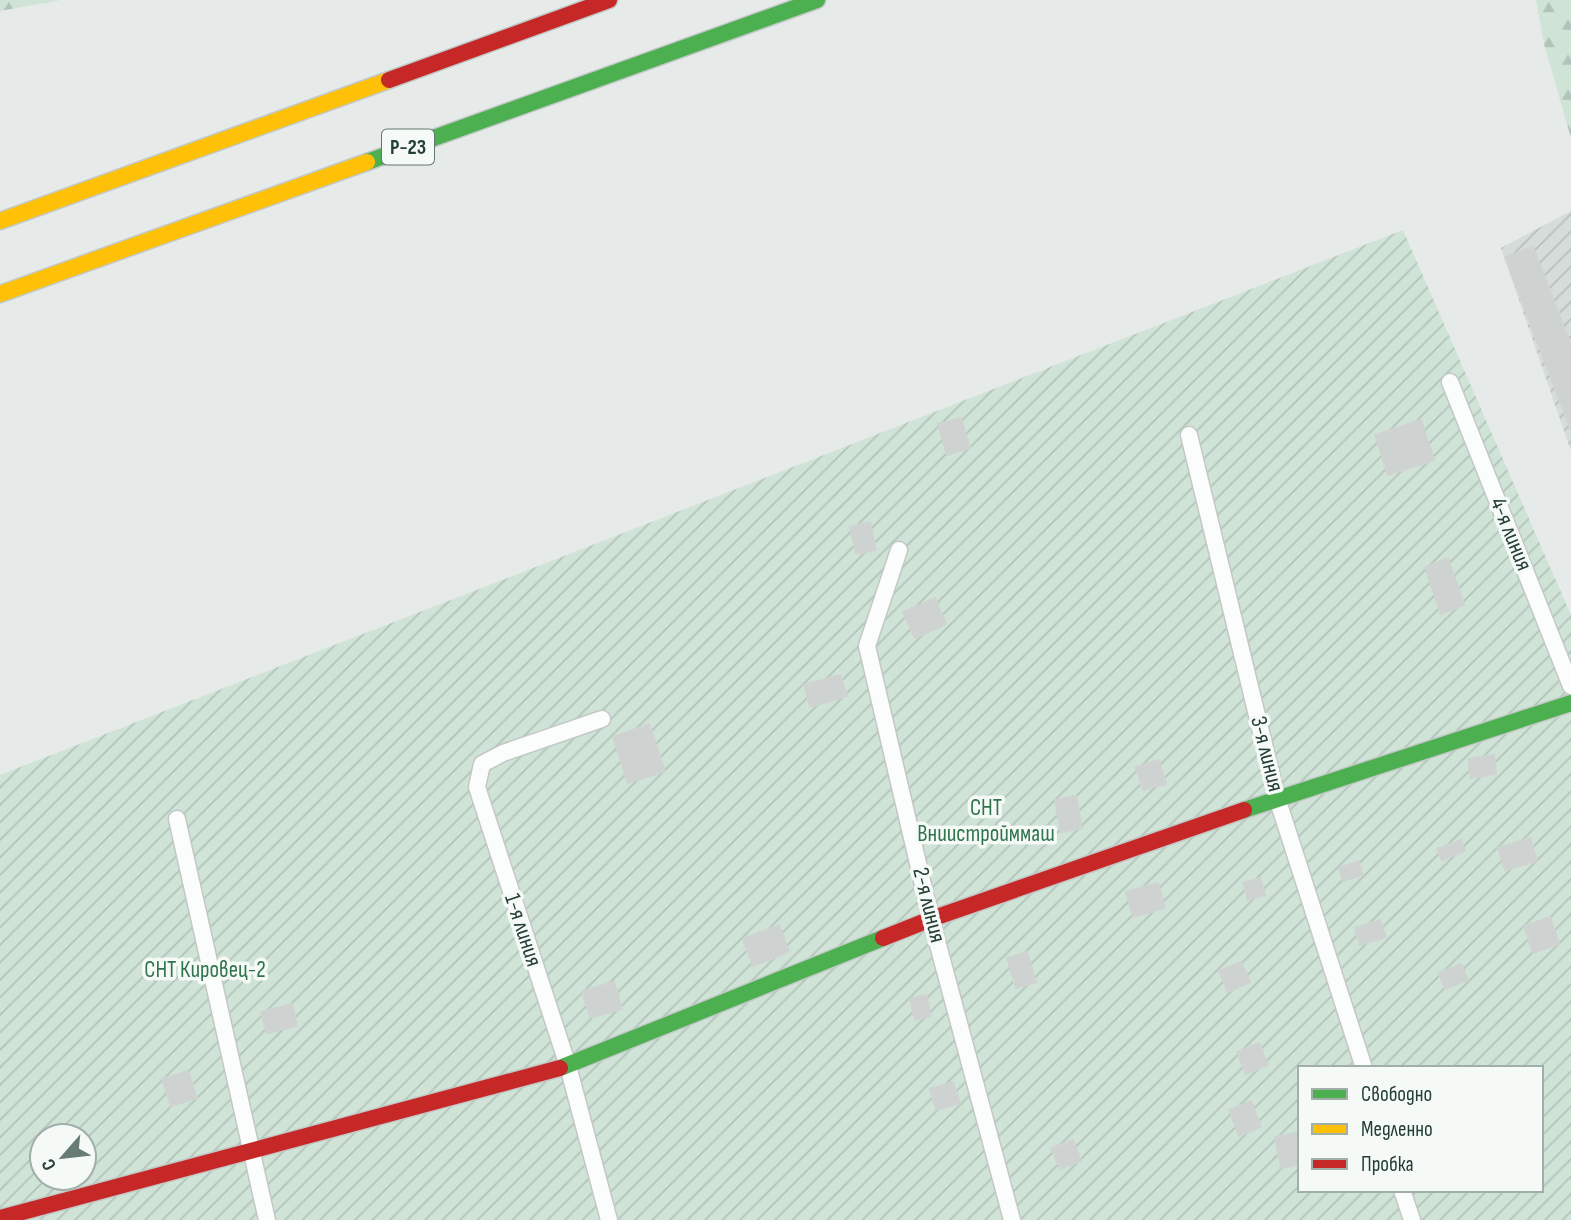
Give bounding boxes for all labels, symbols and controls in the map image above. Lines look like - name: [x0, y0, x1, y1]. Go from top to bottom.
- road number: Р-23: [382, 130, 434, 164]
- street label: 4-я линия: [1484, 493, 1538, 575]
- street label: 3-я линия: [1244, 713, 1290, 795]
- park label: СНТ Вниистройммаш: [917, 794, 1055, 848]
- street label: 2-я линия: [906, 865, 952, 945]
- street label: 1-я линия: [498, 890, 548, 970]
- park label: СНТ Кировец-2: [144, 956, 266, 984]
- legend: [1298, 1066, 1543, 1192]
- text: Свободно: [1361, 1082, 1432, 1107]
- text: Медленно: [1361, 1117, 1433, 1142]
- north arrow: [28, 1122, 98, 1192]
- text: Пробка: [1361, 1152, 1414, 1177]
- text: С: [37, 1154, 62, 1174]

